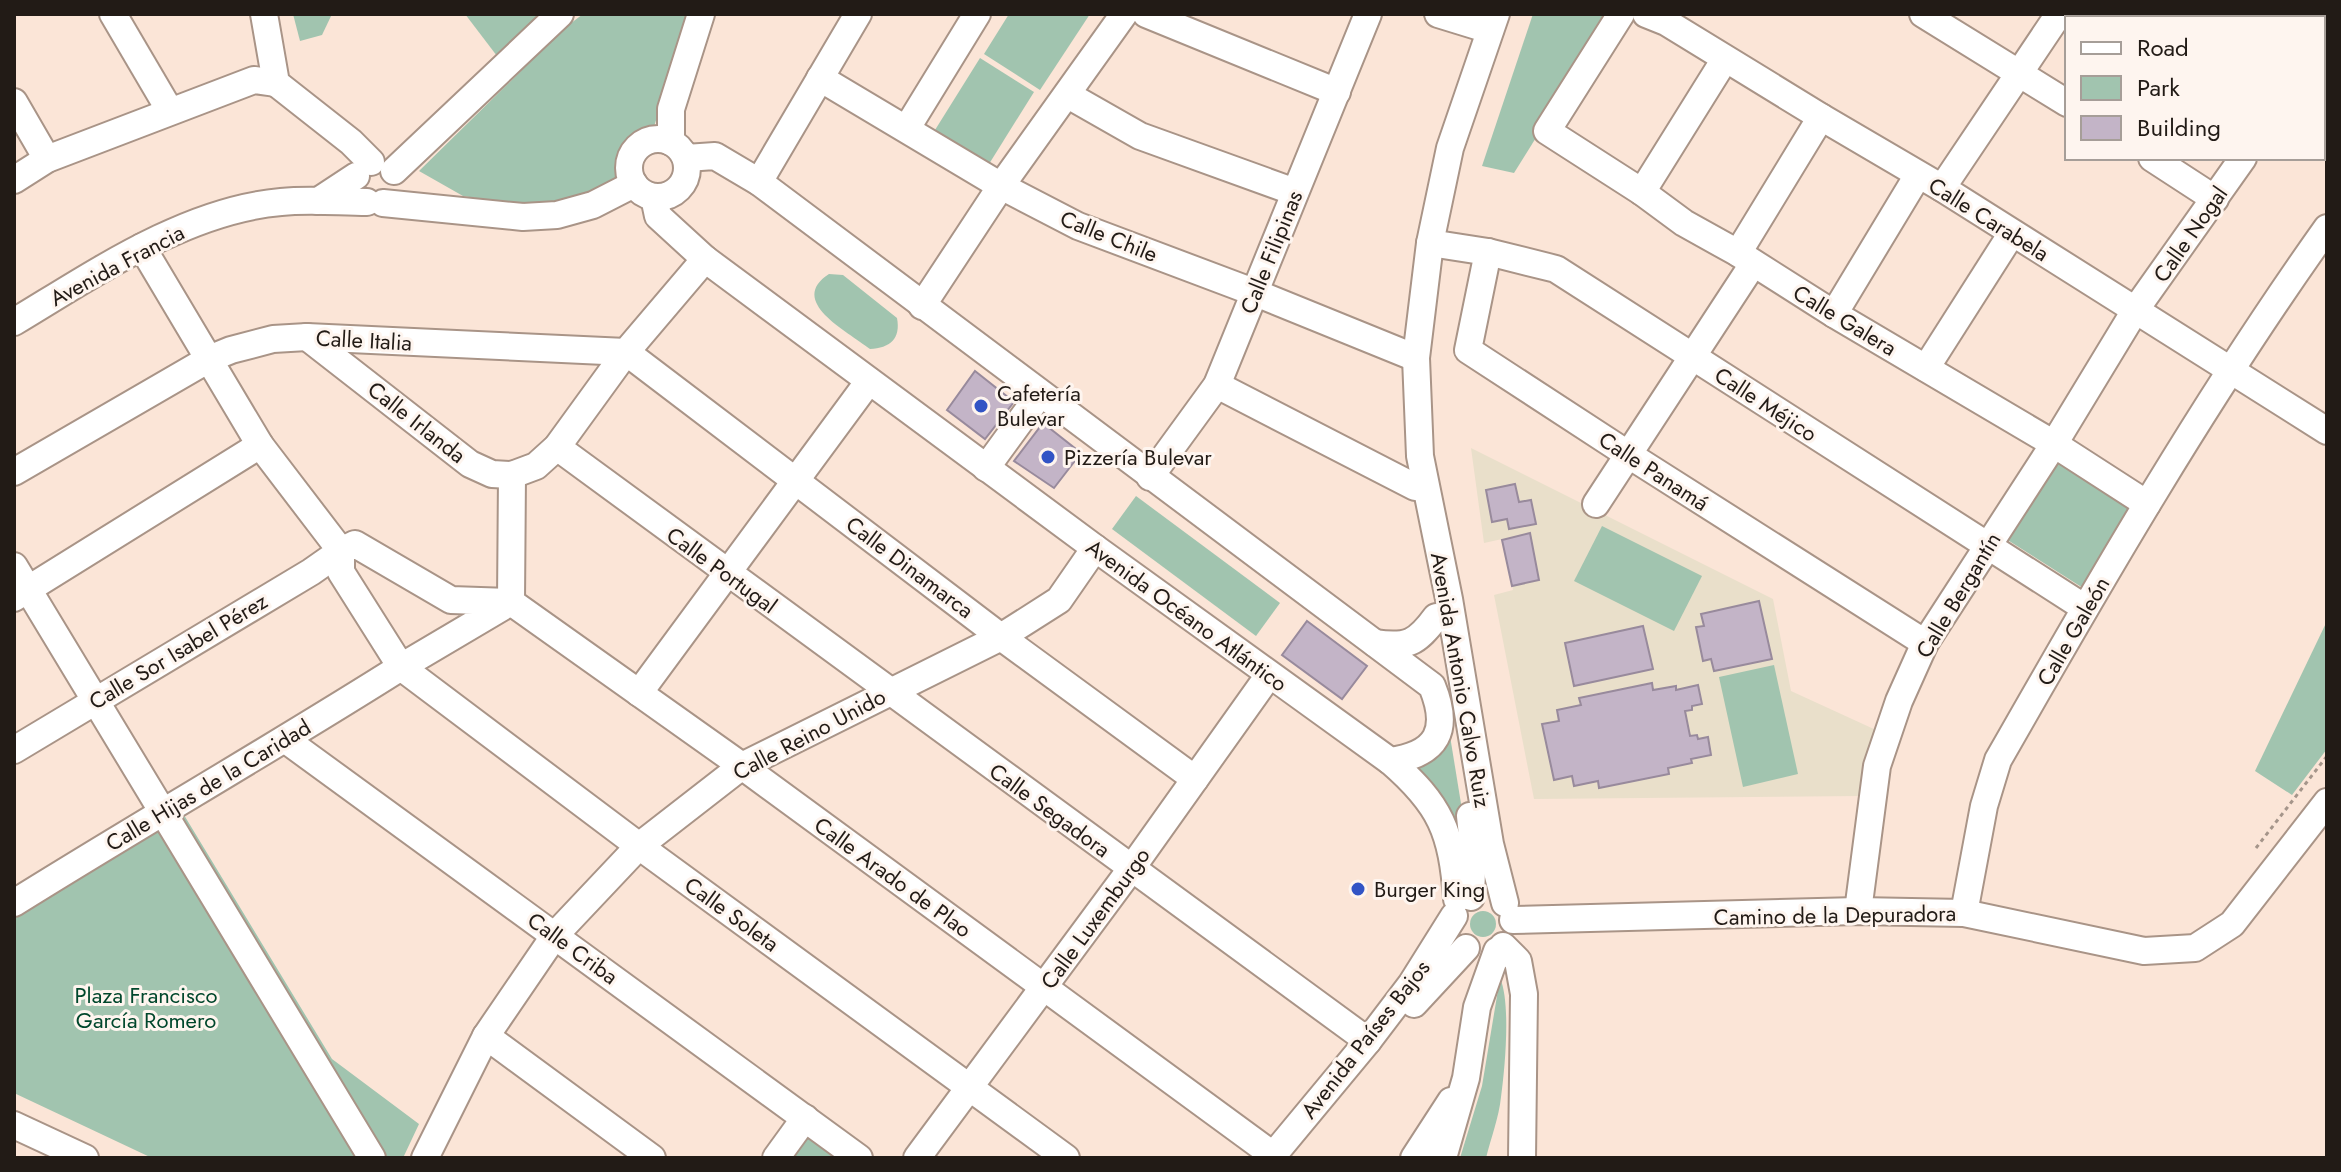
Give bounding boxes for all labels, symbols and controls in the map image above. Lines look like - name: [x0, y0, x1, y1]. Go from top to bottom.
- legend: [2065, 16, 2325, 160]
- text: Road: [2137, 30, 2189, 65]
- text: Park: [2137, 70, 2180, 105]
- text: Building: [2137, 110, 2221, 145]
- street label: Calle Carabela: [1922, 169, 2056, 269]
- street label: Calle Nogal: [2145, 179, 2235, 289]
- street label: Calle Filipinas: [1232, 185, 1310, 318]
- street label: Calle Chile: [1056, 202, 1162, 270]
- street label: Avenida Francia: [44, 216, 190, 314]
- street label: Calle Galera: [1787, 276, 1903, 364]
- street label: Calle Italia: [315, 322, 413, 358]
- street label: Calle Méjico: [1708, 359, 1824, 449]
- street label: Calle Irlanda: [361, 373, 473, 471]
- place label: Cafetería Bulevar: [997, 377, 1081, 434]
- marker: Cafetería Bulevar: [972, 397, 990, 415]
- street label: Calle Panamá: [1593, 423, 1715, 519]
- place label: Pizzería Bulevar: [1064, 441, 1212, 473]
- marker: Pizzería Bulevar: [1039, 448, 1057, 466]
- street label: Calle Dinamarca: [839, 508, 981, 626]
- street label: Calle Portugal: [660, 519, 784, 621]
- street label: Calle Bergantín: [1908, 526, 2008, 664]
- street label: Avenida Océano Atlántico: [1080, 531, 1294, 699]
- street label: Avenida Antonio Calvo Ruiz: [1423, 550, 1499, 810]
- street label: Calle Galeón: [2029, 570, 2117, 692]
- street label: Calle Sor Isabel Pérez: [83, 585, 273, 717]
- street label: Calle Reino Unido: [727, 680, 891, 788]
- street label: Calle Hijas de la Caridad: [99, 711, 317, 859]
- street label: Calle Segadora: [983, 755, 1117, 865]
- street label: Calle Arado de Plao: [808, 809, 978, 945]
- street label: Calle Luxemburgo: [1033, 841, 1157, 995]
- street label: Calle Soleta: [678, 869, 786, 959]
- place label: Burger King: [1374, 873, 1485, 905]
- marker: Burger King: [1349, 880, 1367, 898]
- street label: Camino de la Depuradora: [1713, 897, 1957, 933]
- street label: Calle Criba: [521, 904, 625, 992]
- street label: Avenida Países Bajos: [1293, 953, 1437, 1125]
- park label: Plaza Francisco García Romero: [75, 979, 217, 1036]

